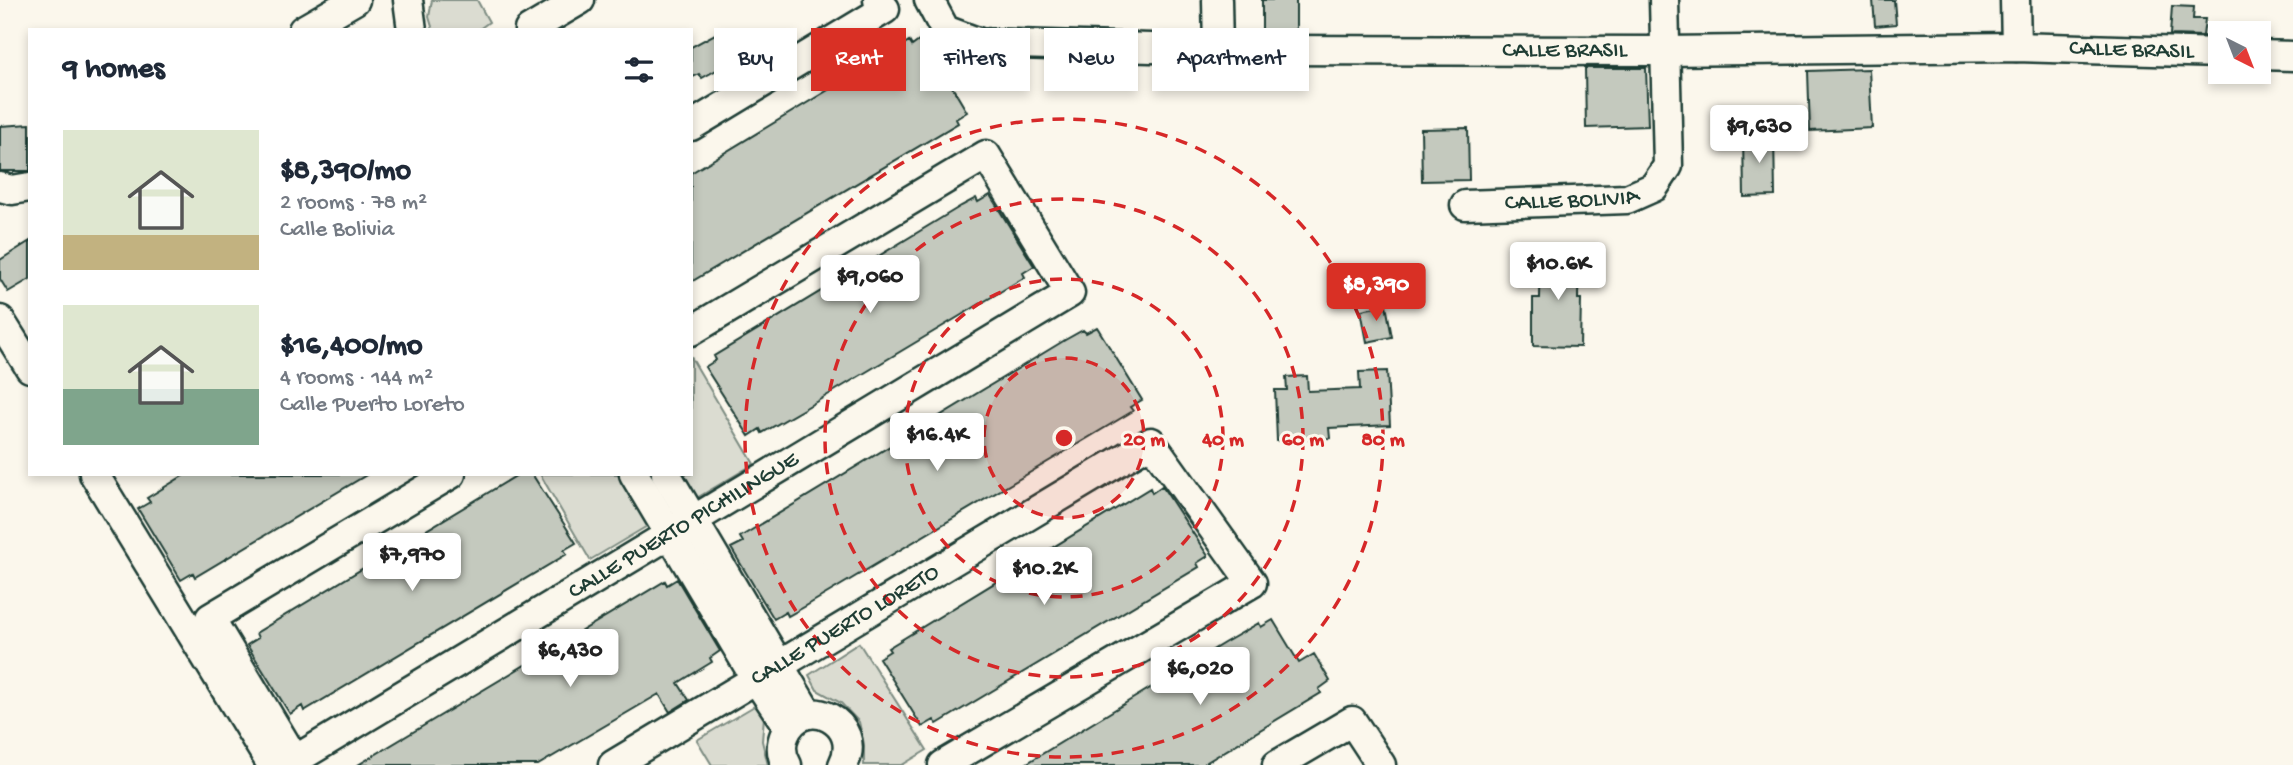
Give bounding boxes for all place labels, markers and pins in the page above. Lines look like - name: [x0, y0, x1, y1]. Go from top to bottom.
- pin: $9,630: [1702, 106, 1816, 165]
- pin: $10.6K: [1501, 243, 1615, 302]
- pin: $9,060: [813, 256, 927, 315]
- pin: $8,390: [1319, 264, 1433, 323]
- pin: $16.4K: [880, 414, 994, 473]
- centre of rings: [1052, 426, 1076, 450]
- pin: $7,970: [355, 534, 469, 593]
- pin: $10.2K: [987, 548, 1101, 607]
- pin: $6,430: [513, 630, 627, 689]
- pin: $6,020: [1143, 648, 1257, 707]

